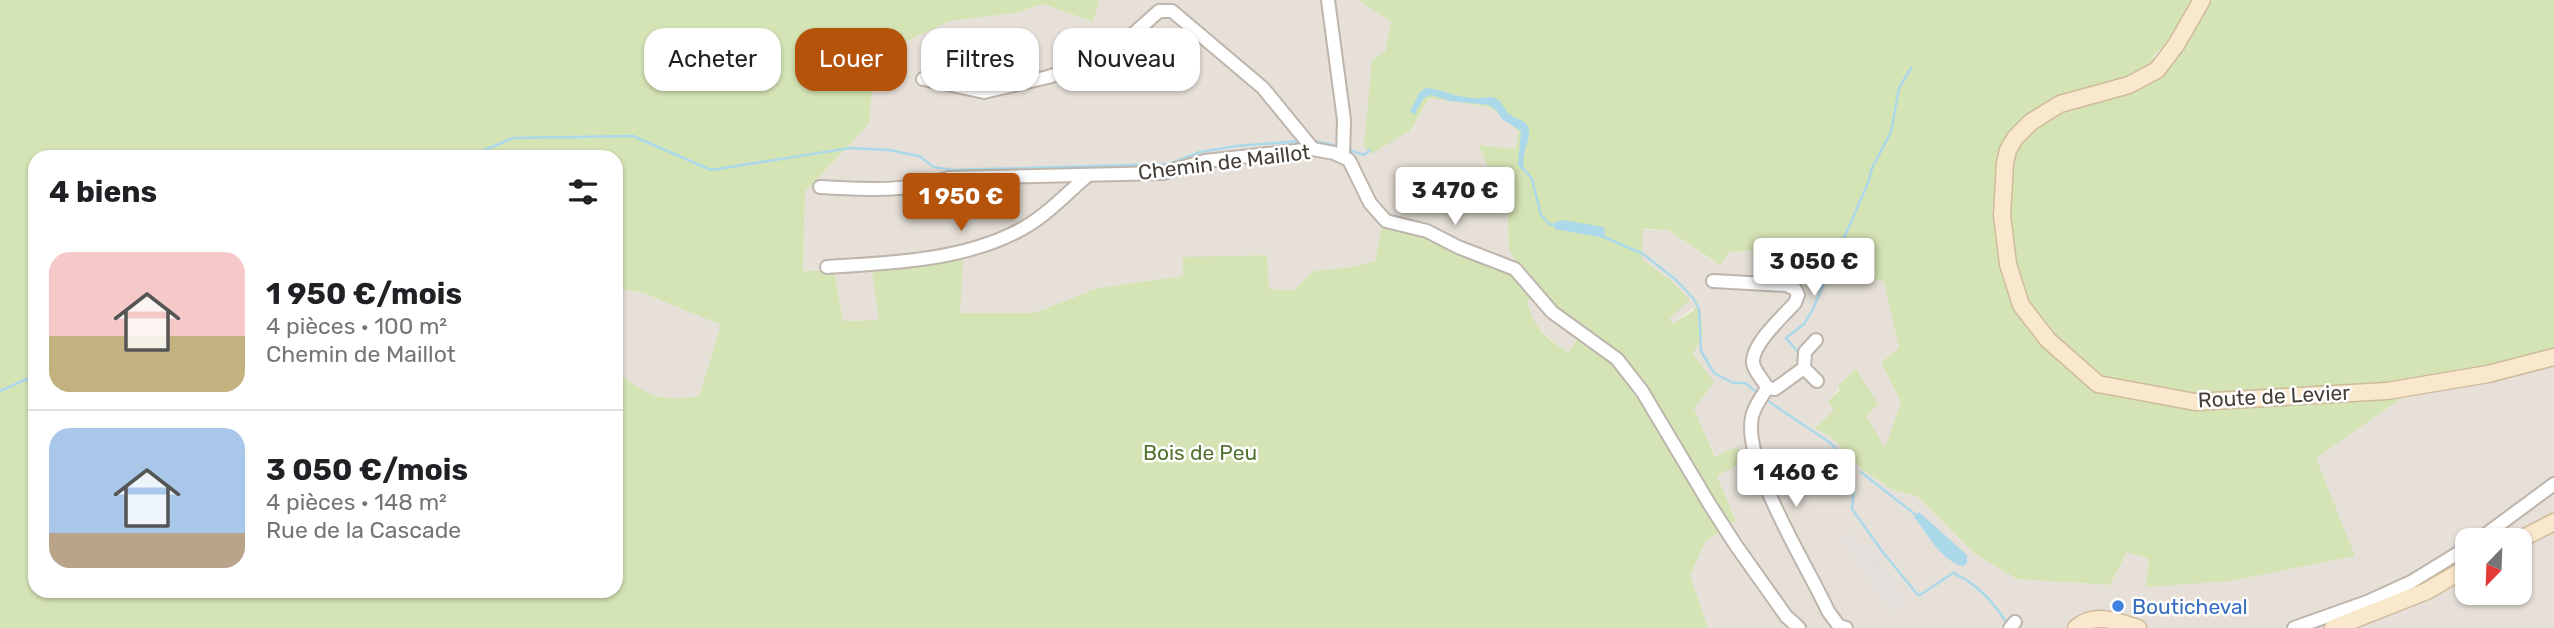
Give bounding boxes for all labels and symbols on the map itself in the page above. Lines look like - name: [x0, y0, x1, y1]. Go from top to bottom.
- street label: Chemin de Maillot: [1136, 139, 1312, 185]
- pin: 3 470 €: [1390, 168, 1520, 227]
- pin: 1 950 €: [896, 174, 1026, 233]
- pin: 3 050 €: [1749, 238, 1879, 298]
- street label: Route de Levier: [2197, 380, 2351, 412]
- park label: Bois de Peu: [1143, 440, 1257, 465]
- pin: 1 460 €: [1731, 449, 1861, 509]
- north arrow: [2455, 528, 2532, 606]
- place label: Bouticheval: [2132, 594, 2248, 619]
- marker: Bouticheval: [2110, 598, 2126, 614]

